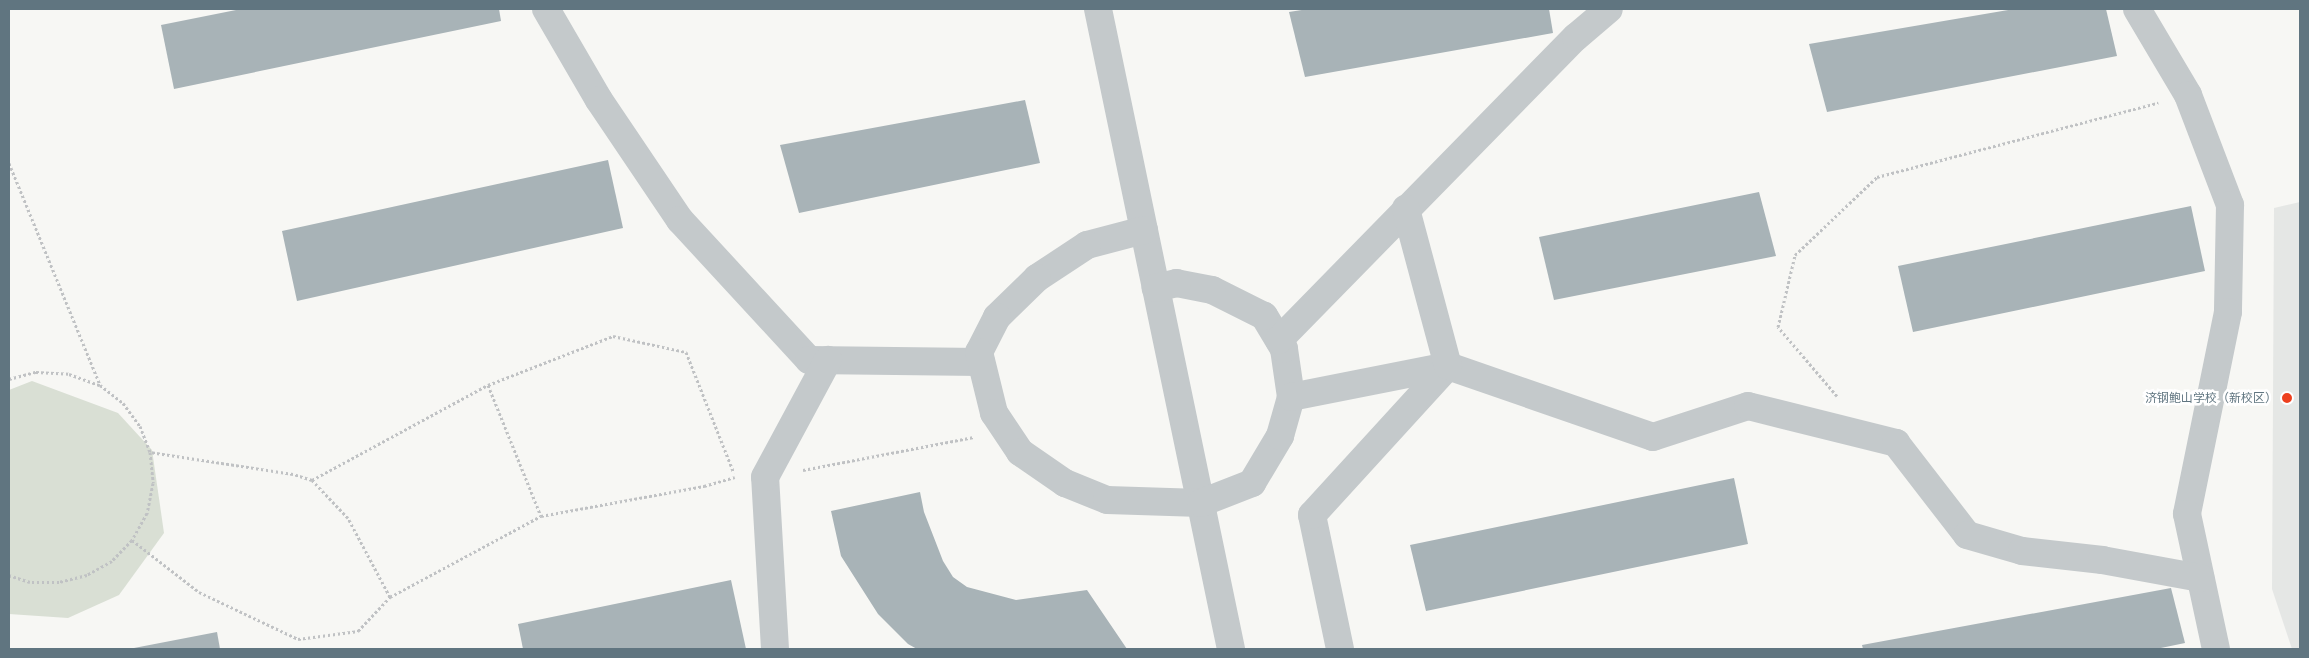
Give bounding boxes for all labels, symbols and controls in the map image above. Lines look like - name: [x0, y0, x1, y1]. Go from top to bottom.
- place label: 济钢鲍山学校（新校区）: [2145, 391, 2277, 405]
- marker: 济钢鲍山学校（新校区）: [2281, 392, 2293, 404]

